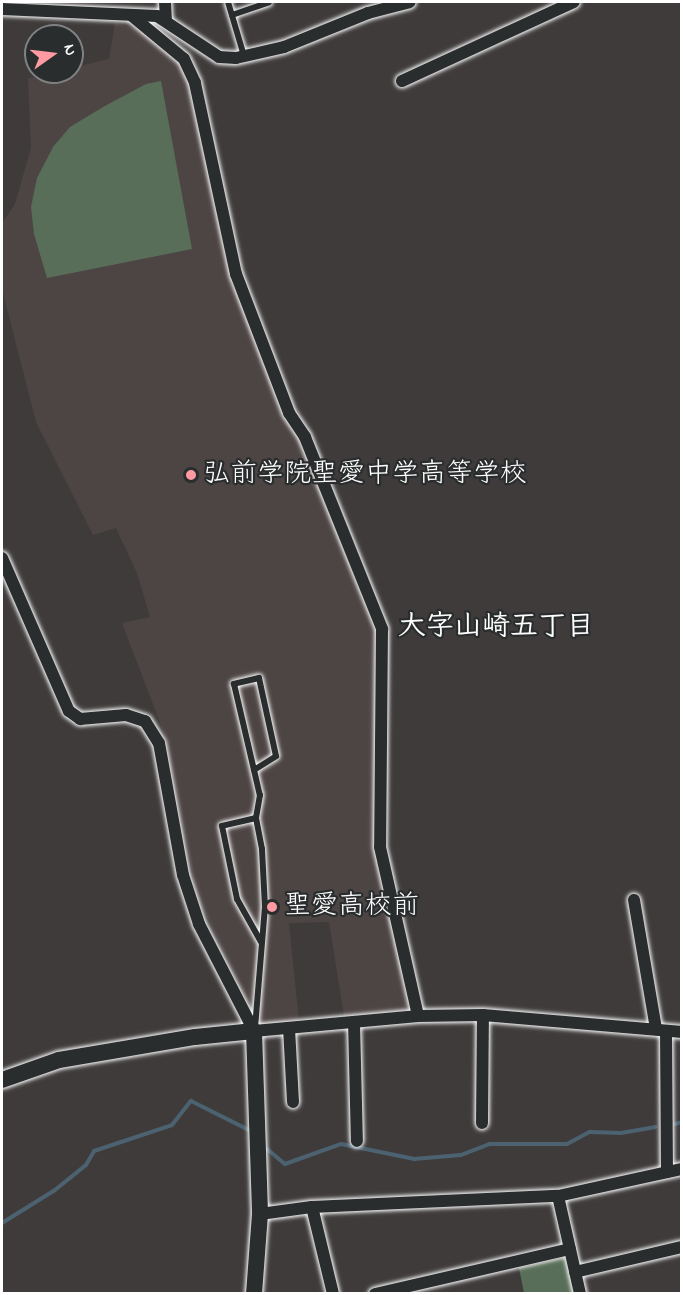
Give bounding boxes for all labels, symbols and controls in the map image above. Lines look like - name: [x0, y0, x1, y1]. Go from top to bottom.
- north arrow: [24, 24, 84, 84]
- text: N: [57, 42, 82, 58]
- place label: 弘前学院聖愛中学高等学校: [203, 459, 527, 491]
- marker: 弘前学院聖愛中学高等学校: [184, 468, 198, 482]
- district label: 大字山崎五丁目: [398, 611, 594, 645]
- place label: 聖愛高校前: [284, 891, 419, 923]
- marker: 聖愛高校前: [265, 900, 279, 914]

